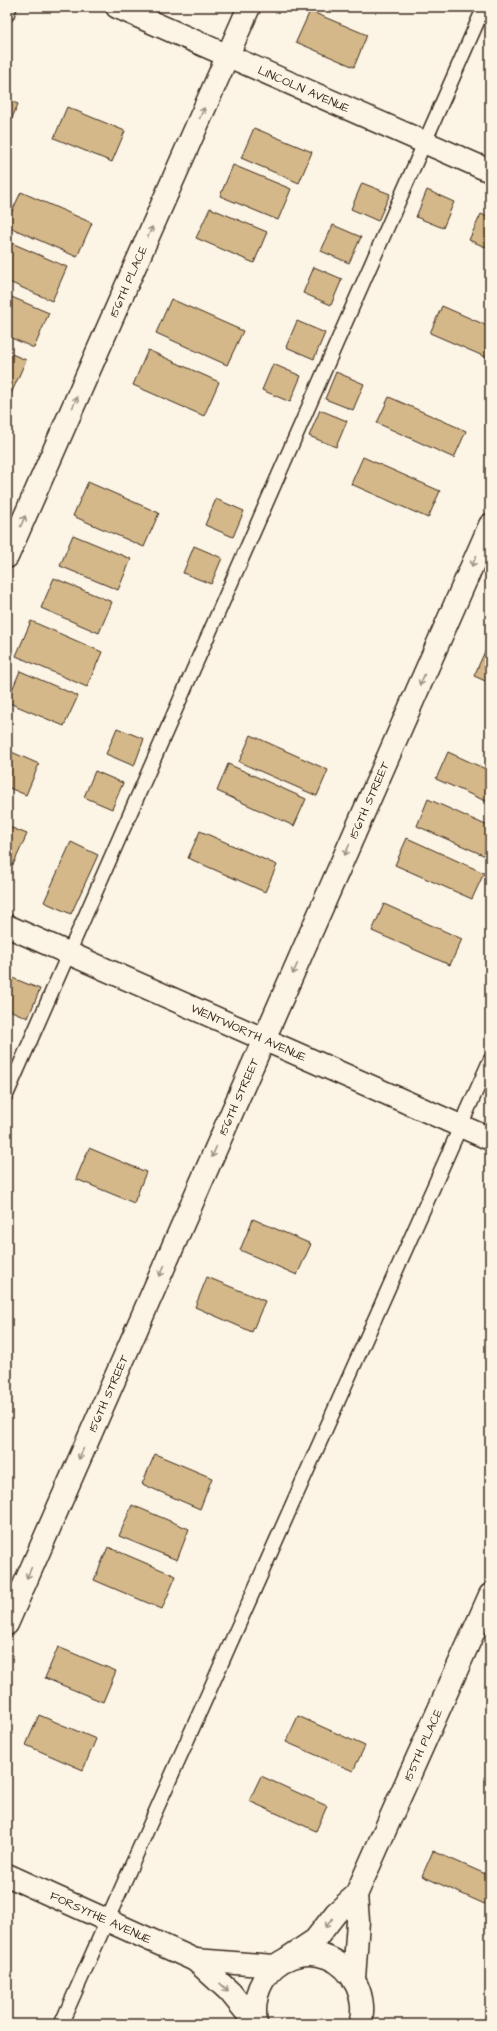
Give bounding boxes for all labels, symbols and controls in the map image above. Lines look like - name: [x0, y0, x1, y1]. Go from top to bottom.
- street label: LINCOLN AVENUE: [255, 61, 352, 117]
- one-way arrow: [199, 107, 206, 119]
- one-way arrow: [147, 226, 154, 238]
- street label: 156TH PLACE: [105, 243, 151, 320]
- one-way arrow: [72, 396, 79, 408]
- one-way arrow: [20, 515, 27, 527]
- one-way arrow: [470, 554, 477, 566]
- one-way arrow: [418, 673, 425, 685]
- street label: 156TH STREET: [345, 758, 394, 841]
- one-way arrow: [343, 844, 350, 856]
- one-way arrow: [291, 963, 298, 975]
- street label: WENTWORTH AVENUE: [188, 1000, 309, 1065]
- street label: 156TH STREET: [214, 1055, 263, 1138]
- one-way arrow: [210, 1146, 218, 1158]
- one-way arrow: [158, 1265, 165, 1277]
- street label: 156TH STREET: [84, 1352, 133, 1435]
- one-way arrow: [77, 1448, 85, 1460]
- one-way arrow: [25, 1567, 32, 1579]
- street label: 155TH PLACE: [400, 1706, 447, 1784]
- street label: FORSYTHE AVENUE: [47, 1887, 154, 1948]
- one-way arrow: [324, 1917, 333, 1928]
- one-way arrow: [219, 1982, 229, 1991]

